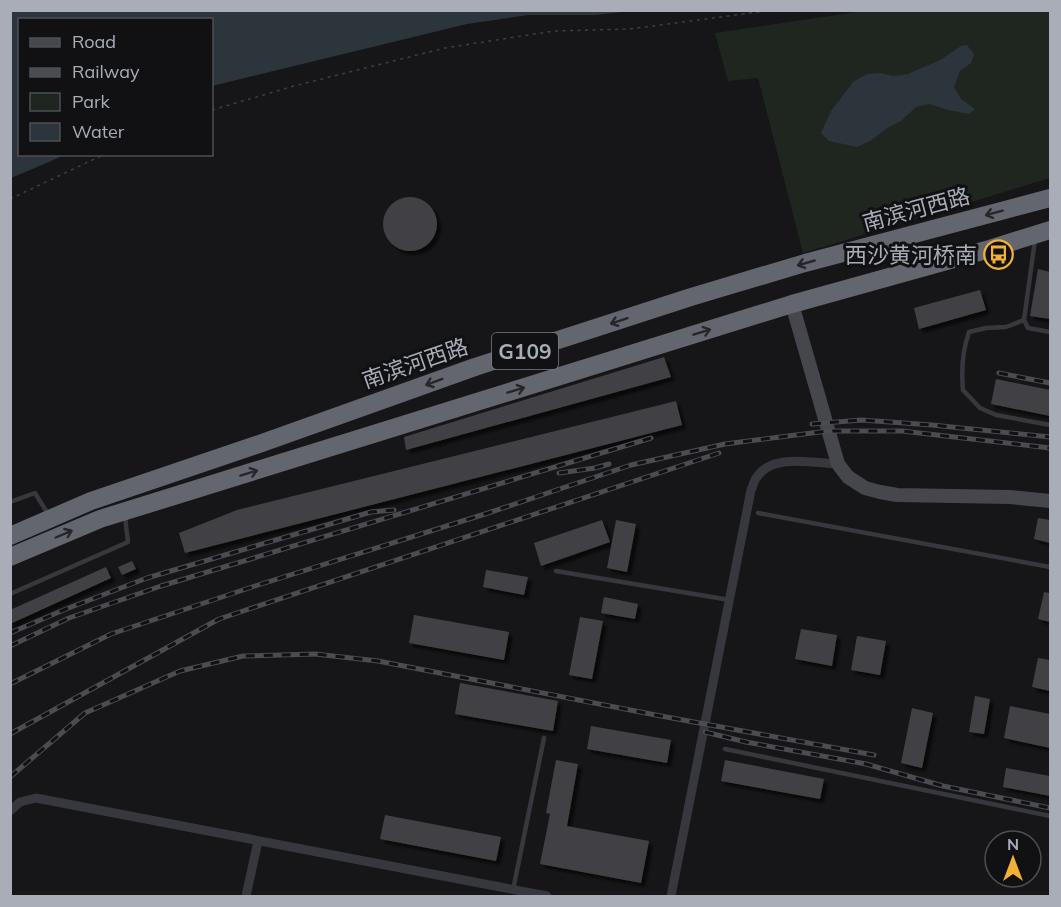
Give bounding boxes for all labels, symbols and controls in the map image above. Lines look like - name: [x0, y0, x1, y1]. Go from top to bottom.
- legend: [18, 18, 213, 156]
- text: Road: [72, 30, 116, 53]
- text: Railway: [72, 60, 140, 83]
- text: Park: [72, 90, 111, 113]
- text: Water: [72, 120, 125, 143]
- street label: 南滨河西路: [859, 181, 973, 237]
- one-way arrow: [985, 207, 1004, 219]
- bus stop icon: 西沙黄河桥南: [982, 239, 1014, 271]
- place label: 西沙黄河桥南: [845, 241, 977, 269]
- one-way arrow: [796, 258, 815, 269]
- one-way arrow: [610, 316, 629, 327]
- one-way arrow: [692, 326, 711, 337]
- street label: 南滨河西路: [358, 332, 472, 394]
- road number: G109: [492, 333, 558, 369]
- one-way arrow: [425, 377, 444, 388]
- one-way arrow: [506, 384, 525, 395]
- one-way arrow: [239, 466, 258, 477]
- one-way arrow: [55, 528, 73, 539]
- north arrow: [983, 829, 1043, 889]
- text: N: [1007, 834, 1019, 854]

